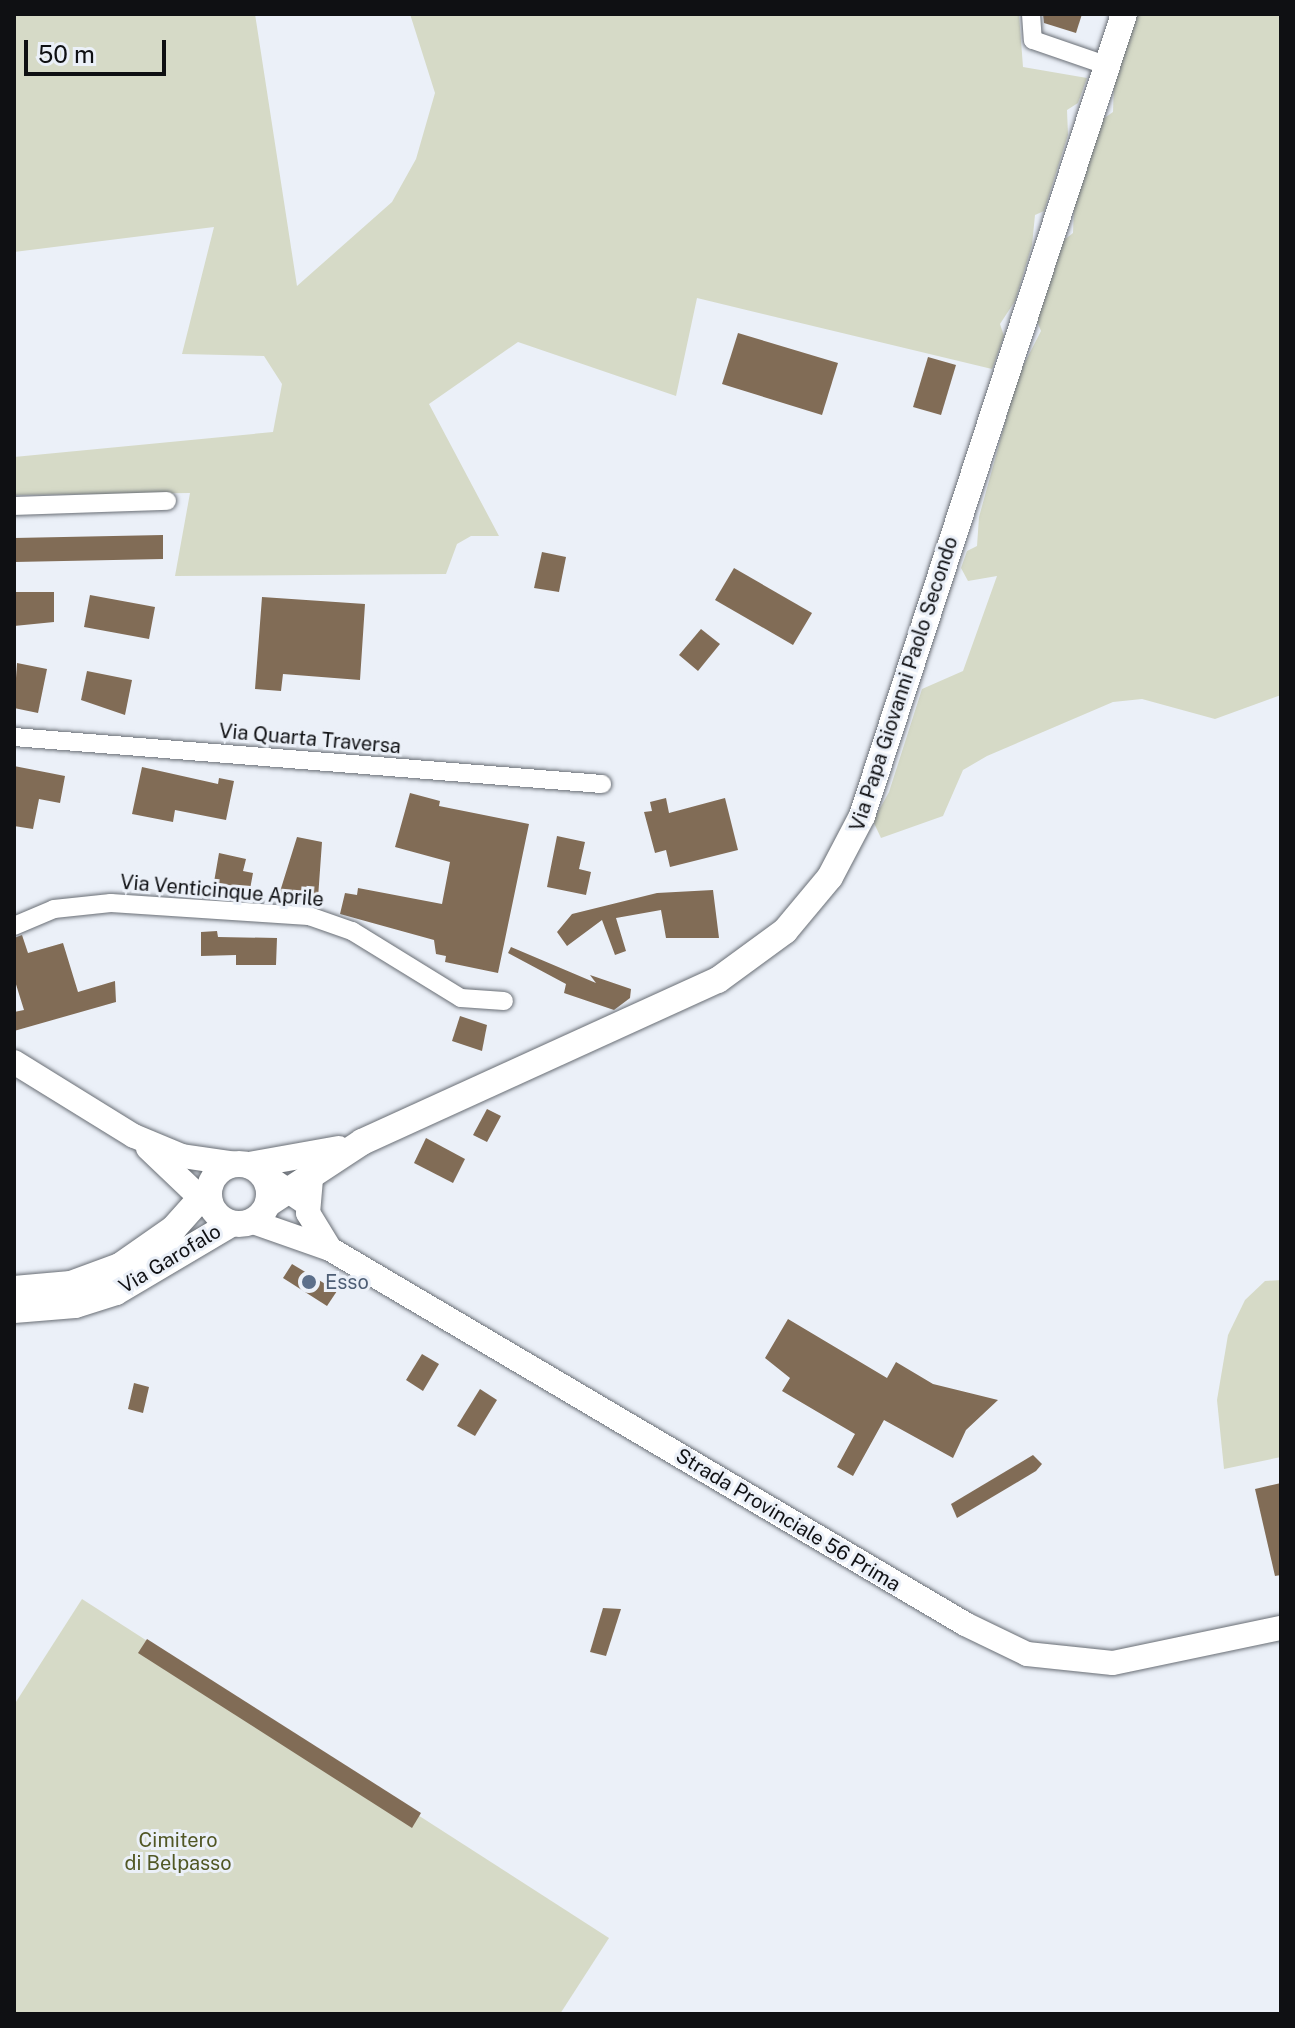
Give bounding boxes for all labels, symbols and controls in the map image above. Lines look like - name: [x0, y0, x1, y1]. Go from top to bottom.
- scale bar: [28, 24, 170, 74]
- text: 50 m: [38, 40, 95, 68]
- street label: Via Papa Giovanni Paolo Secondo: [845, 534, 963, 834]
- street label: Via Quarta Traversa: [218, 719, 402, 759]
- street label: Via Venticinque Aprile: [119, 870, 325, 912]
- street label: Via Garofalo: [115, 1219, 225, 1299]
- place label: Esso: [325, 1270, 369, 1294]
- marker: Esso: [300, 1273, 318, 1291]
- street label: Strada Provinciale 56 Prima: [671, 1443, 905, 1597]
- park label: Cimitero di Belpasso: [125, 1828, 231, 1875]

